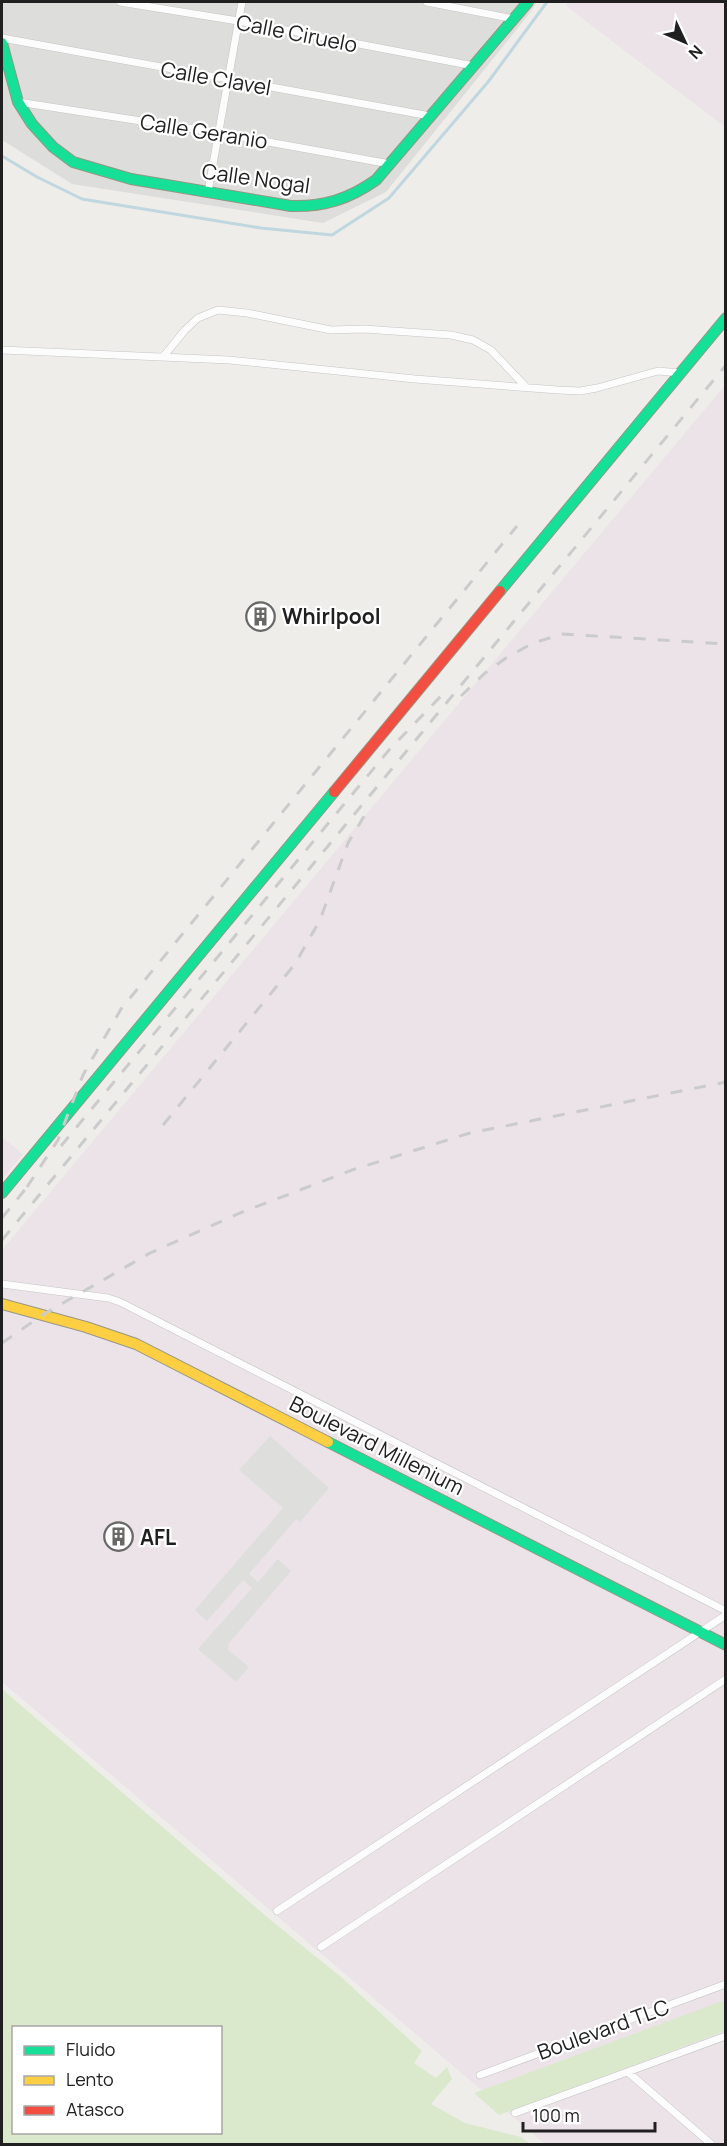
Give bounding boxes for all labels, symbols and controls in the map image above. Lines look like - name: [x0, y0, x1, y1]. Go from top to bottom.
- street label: Calle Ciruelo: [234, 8, 360, 58]
- north arrow: [655, 12, 715, 72]
- text: N: [684, 41, 708, 64]
- street label: Calle Clavel: [159, 55, 273, 101]
- street label: Calle Geranio: [138, 107, 270, 155]
- street label: Calle Nogal: [200, 157, 312, 199]
- building icon: Whirlpool: [245, 600, 277, 632]
- place label: Whirlpool: [282, 602, 381, 630]
- street label: Boulevard Millenium: [285, 1389, 469, 1501]
- building icon: AFL: [103, 1521, 135, 1553]
- place label: AFL: [140, 1523, 176, 1551]
- street label: Boulevard TLC: [533, 1992, 673, 2066]
- legend: [12, 2026, 222, 2134]
- text: Fluido: [66, 2037, 115, 2061]
- text: Lento: [66, 2067, 114, 2091]
- scale bar: [523, 2095, 655, 2133]
- text: Atasco: [66, 2097, 124, 2121]
- text: 100 m: [532, 2103, 580, 2127]

